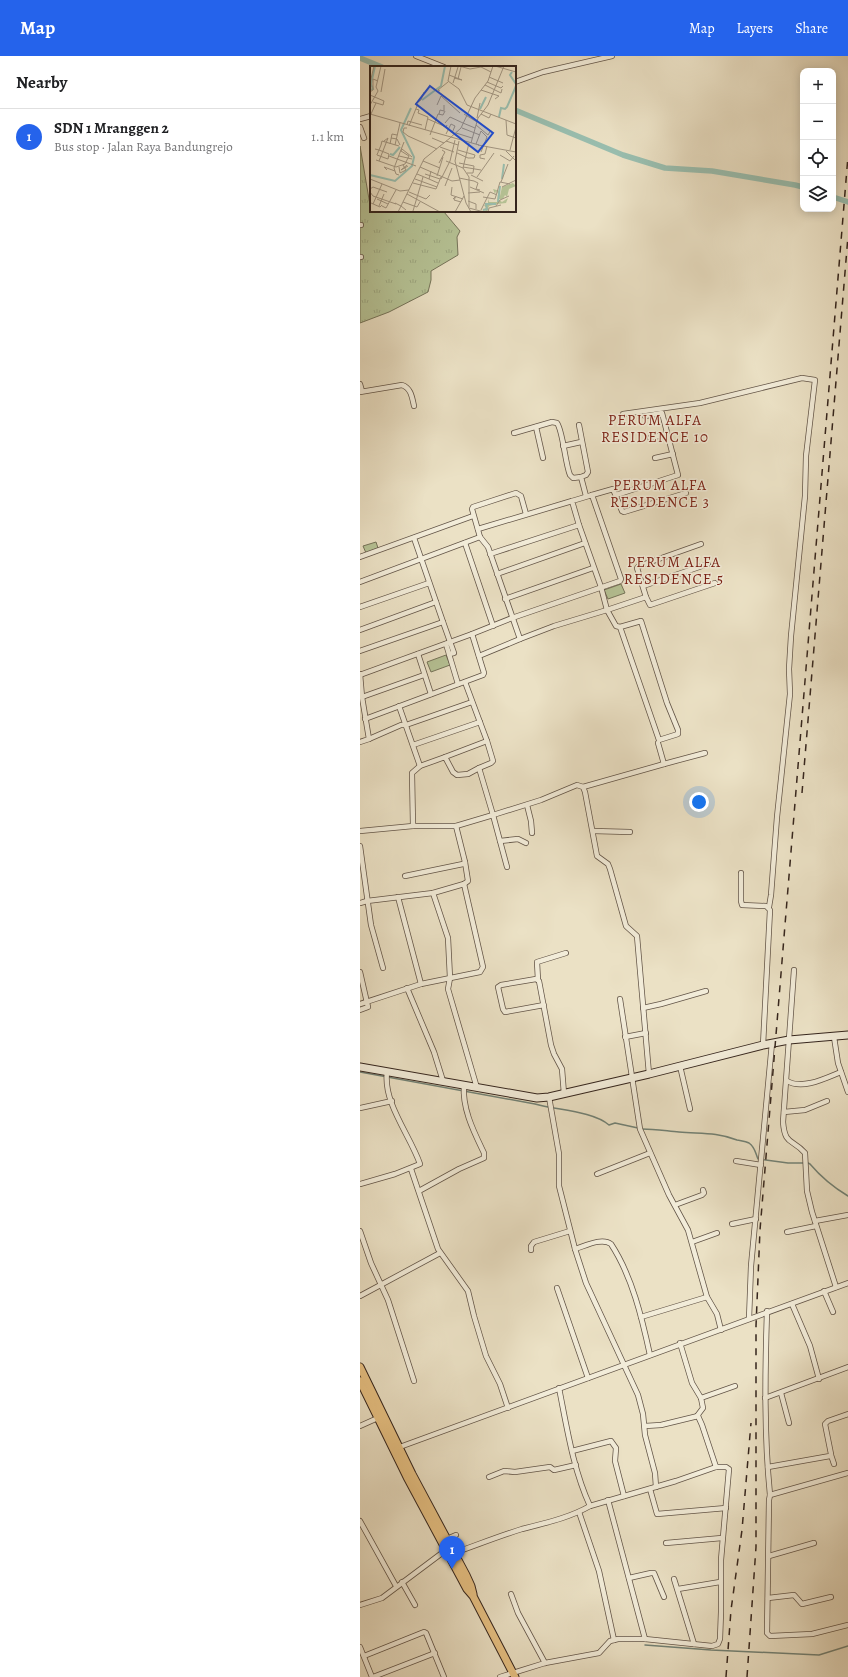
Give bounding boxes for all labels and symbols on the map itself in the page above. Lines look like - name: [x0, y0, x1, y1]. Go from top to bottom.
- inset map: [370, 66, 516, 212]
- district label: PERUM ALFA RESIDENCE 10: [601, 410, 709, 447]
- district label: PERUM ALFA RESIDENCE 3: [610, 475, 710, 512]
- district label: PERUM ALFA RESIDENCE 5: [624, 552, 724, 589]
- your location: [689, 792, 709, 812]
- pin: 1: [439, 1536, 465, 1569]

